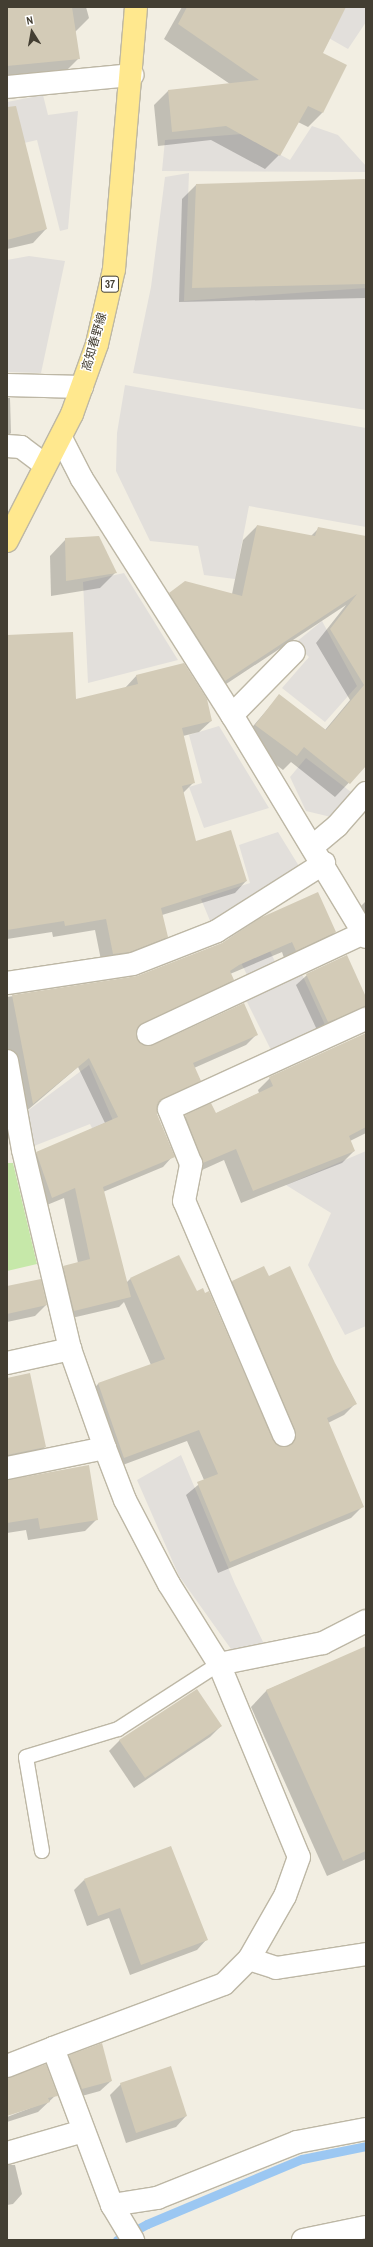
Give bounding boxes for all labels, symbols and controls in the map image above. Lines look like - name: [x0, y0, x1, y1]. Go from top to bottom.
- north arrow: [12, 12, 52, 52]
- text: N: [25, 13, 34, 28]
- road number: 37: [100, 275, 120, 293]
- street label: 高知春野線: [80, 311, 110, 373]

